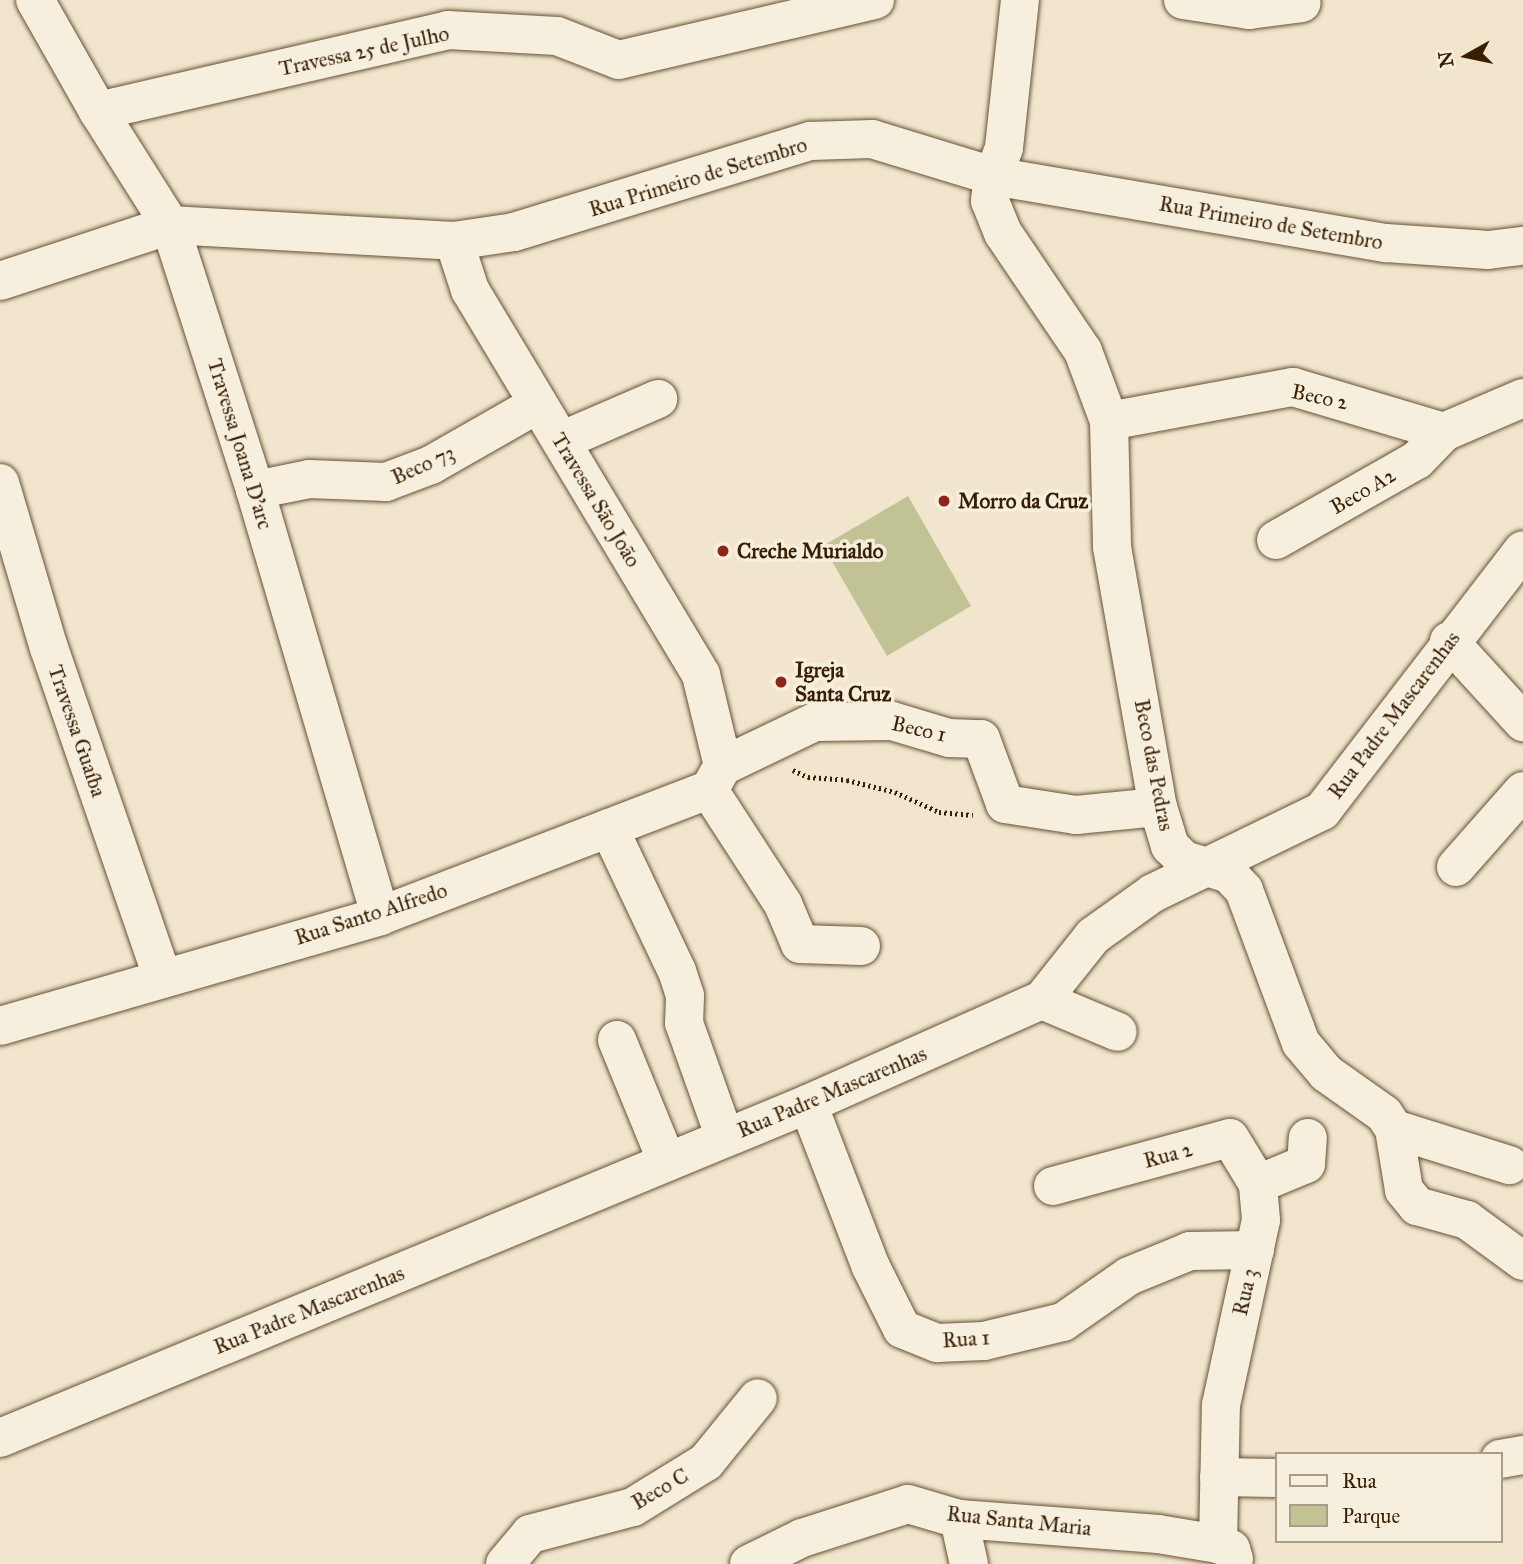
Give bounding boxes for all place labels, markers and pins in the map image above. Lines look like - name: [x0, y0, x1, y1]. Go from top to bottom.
- place label: Morro da Cruz: [958, 488, 1088, 514]
- marker: Morro da Cruz: [936, 493, 952, 509]
- place label: Creche Murialdo: [737, 538, 884, 564]
- marker: Creche Murialdo: [715, 543, 731, 559]
- place label: Igreja Santa Cruz: [795, 657, 891, 707]
- marker: Igreja Santa Cruz: [773, 674, 789, 690]

